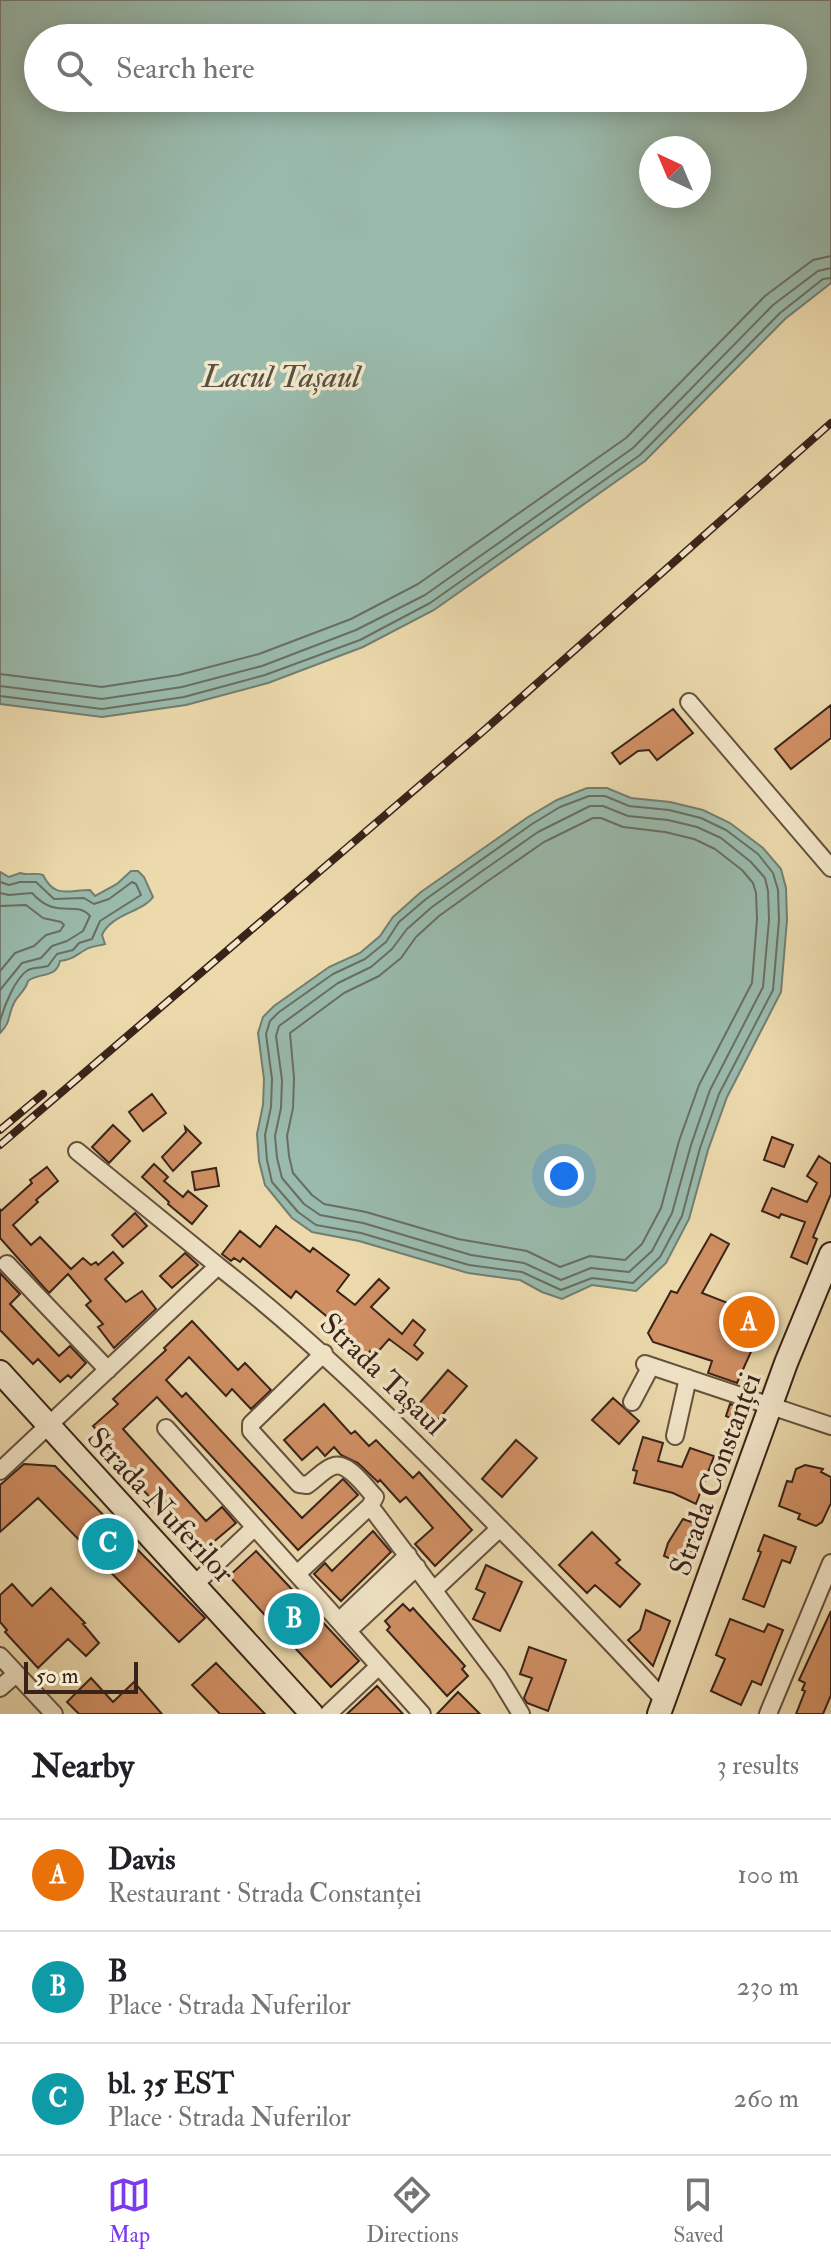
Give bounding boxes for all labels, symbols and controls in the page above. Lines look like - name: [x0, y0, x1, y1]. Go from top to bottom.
- search box: [24, 24, 807, 112]
- icon: search: [52, 46, 96, 90]
- text: Search here: [116, 50, 255, 87]
- north arrow: [639, 136, 711, 208]
- water label: Lacul Tașaul: [200, 357, 363, 397]
- your location: [544, 1156, 584, 1196]
- pin: A: [723, 1292, 775, 1352]
- street label: Strada Tașaul: [312, 1305, 453, 1444]
- street label: Strada Constanței: [662, 1368, 769, 1581]
- street label: Strada Nuferilor: [79, 1420, 242, 1591]
- pin: C: [82, 1514, 134, 1574]
- pin: B: [268, 1589, 320, 1649]
- scale bar: [24, 1658, 138, 1694]
- text: 50 m: [36, 1662, 78, 1690]
- text: Nearby: [32, 1745, 134, 1788]
- text: 3 results: [717, 1750, 799, 1782]
- text: Davis: [108, 1841, 176, 1878]
- text: A: [50, 1859, 66, 1891]
- text: 100 m: [738, 1859, 799, 1891]
- text: Restaurant · Strada Constanței: [108, 1878, 422, 1910]
- text: B: [108, 1953, 128, 1990]
- text: B: [49, 1971, 67, 2003]
- text: 230 m: [737, 1971, 799, 2003]
- text: Place · Strada Nuferilor: [108, 1990, 351, 2022]
- text: bl. 35 EST: [108, 2065, 234, 2102]
- text: C: [48, 2083, 68, 2115]
- text: 260 m: [734, 2083, 799, 2115]
- text: Place · Strada Nuferilor: [108, 2102, 351, 2134]
- tab: Map: [107, 2173, 151, 2249]
- tab: Directions: [366, 2173, 459, 2249]
- tab: Saved: [673, 2173, 724, 2249]

